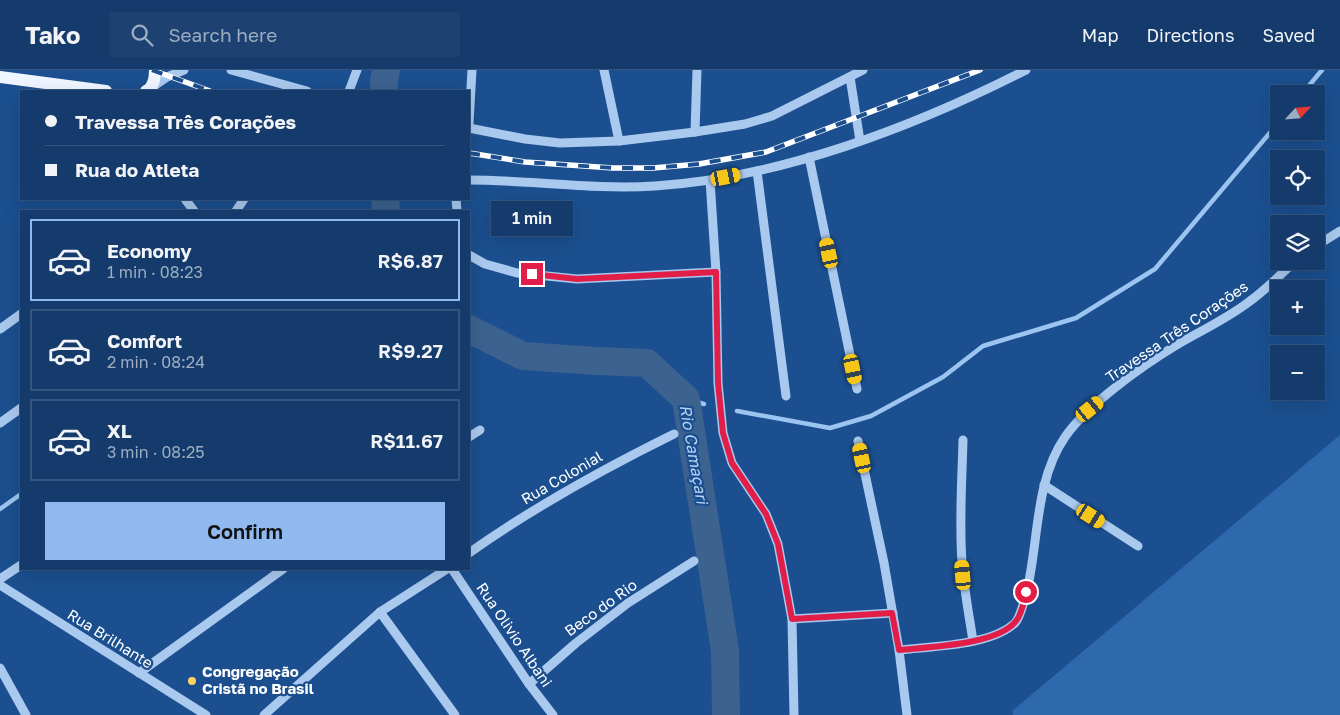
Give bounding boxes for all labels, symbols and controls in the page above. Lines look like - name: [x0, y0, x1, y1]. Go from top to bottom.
- search box: [110, 12, 460, 57]
- text: Tako: [25, 20, 80, 49]
- icon: search: [128, 21, 156, 49]
- text: Search here: [168, 23, 277, 46]
- text: Map: [1082, 24, 1118, 46]
- text: Directions: [1146, 24, 1234, 46]
- text: Saved: [1262, 24, 1315, 46]
- north arrow: [1270, 85, 1325, 140]
- map controls: [1270, 85, 1325, 400]
- text: Travessa Três Corações: [75, 110, 296, 133]
- button: locate: [1270, 150, 1325, 205]
- text: Rua do Atleta: [75, 158, 199, 181]
- car: [709, 167, 742, 187]
- callout: 1 min: [491, 202, 573, 236]
- text: 1 min: [512, 208, 552, 228]
- button: layers: [1270, 215, 1325, 270]
- car: [818, 237, 839, 269]
- icon: car: [47, 238, 92, 283]
- text: Economy: [107, 239, 192, 262]
- text: R$6.87: [377, 249, 443, 272]
- text: 1 min · 08:23: [107, 262, 203, 282]
- route end: [521, 263, 543, 285]
- street label: Travessa Três Corações: [1102, 277, 1251, 386]
- button: +: [1270, 280, 1325, 335]
- icon: car: [47, 328, 92, 373]
- text: Comfort: [107, 329, 182, 352]
- text: R$9.27: [378, 339, 443, 362]
- button: −: [1270, 345, 1325, 400]
- text: 2 min · 08:24: [107, 352, 205, 372]
- car: [842, 353, 863, 385]
- car: [1073, 394, 1106, 424]
- water label: Rio Camaçari: [675, 403, 713, 507]
- icon: car: [47, 418, 92, 463]
- text: XL: [107, 419, 132, 442]
- text: R$11.67: [370, 429, 443, 452]
- text: 3 min · 08:25: [107, 442, 205, 462]
- car: [851, 442, 872, 474]
- street label: Rua Colonial: [518, 447, 605, 508]
- button: Confirm: [45, 502, 445, 560]
- car: [1074, 502, 1107, 530]
- car: [954, 559, 971, 591]
- street label: Beco do Rio: [561, 575, 640, 639]
- street label: Rua Olivio Albani: [473, 579, 556, 690]
- route start: [1015, 581, 1037, 603]
- street label: Rua Brilhante: [64, 605, 157, 672]
- place label: Congregação Cristã no Brasil: [202, 662, 314, 697]
- marker: Congregação Cristã no Brasil: [186, 675, 198, 687]

